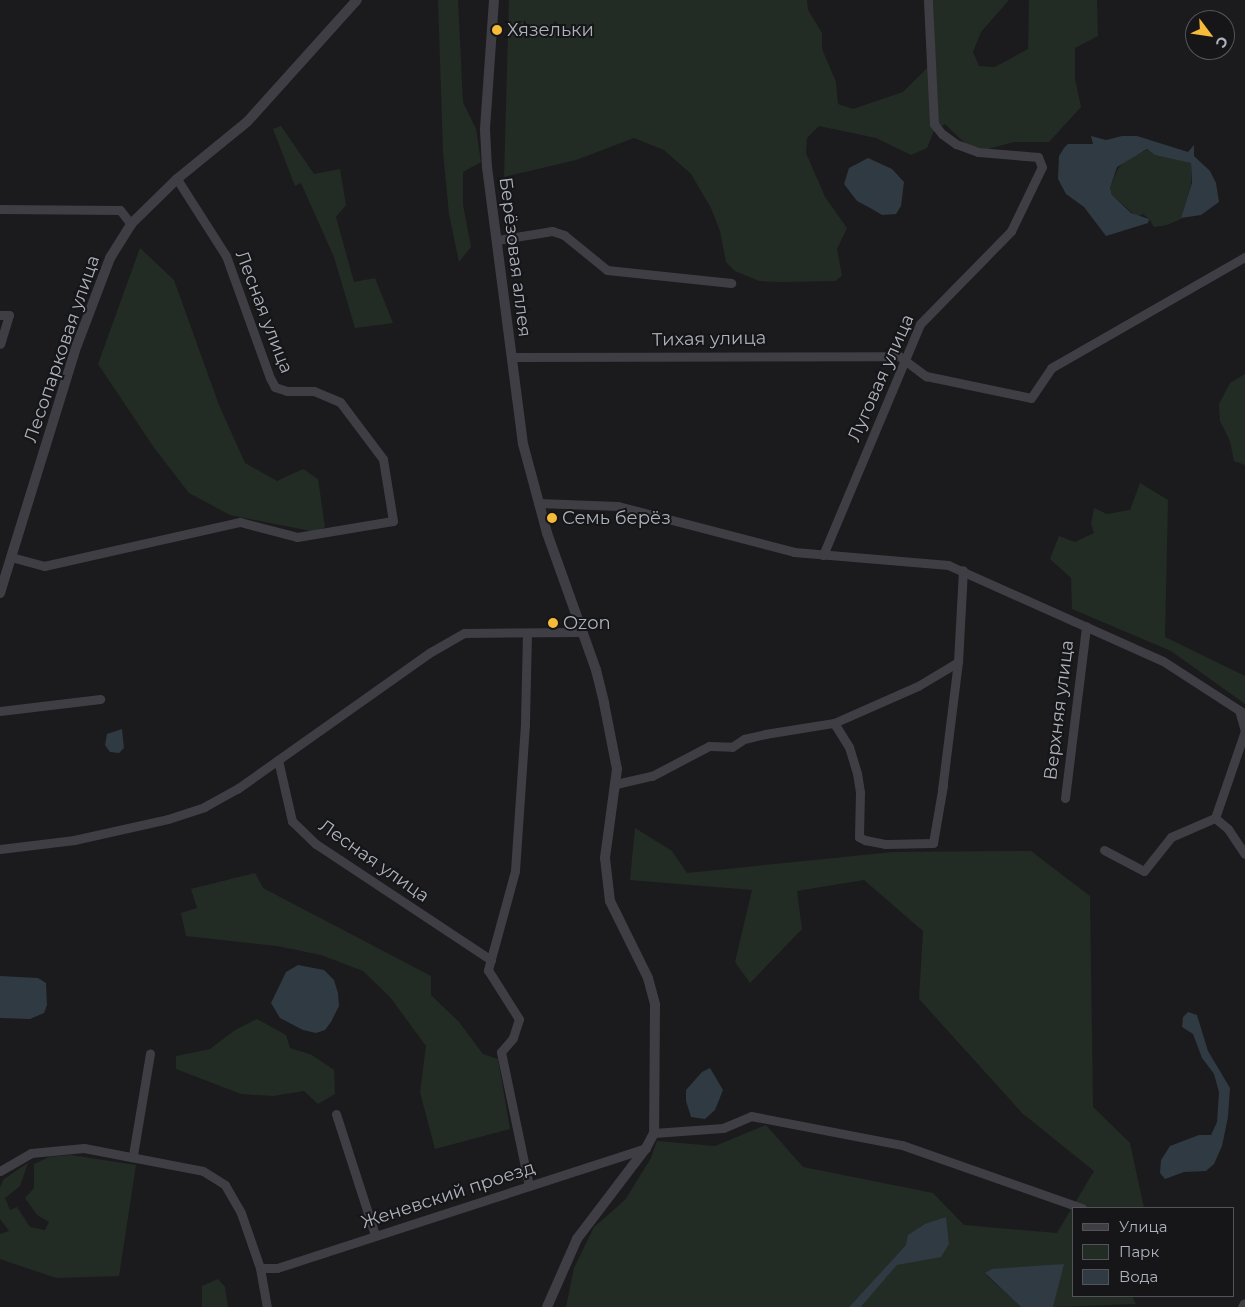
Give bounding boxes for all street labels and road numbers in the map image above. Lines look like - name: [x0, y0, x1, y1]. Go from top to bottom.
- street label: Берёзовая аллея: [494, 176, 536, 338]
- street label: Лесная улица: [231, 248, 297, 376]
- street label: Лесопарковая улица: [20, 253, 104, 445]
- street label: Луговая улица: [843, 311, 919, 445]
- street label: Тихая улица: [652, 327, 766, 351]
- street label: Верхняя улица: [1040, 639, 1078, 781]
- street label: Лесная улица: [315, 815, 433, 907]
- street label: Женевский проезд: [358, 1157, 538, 1233]

